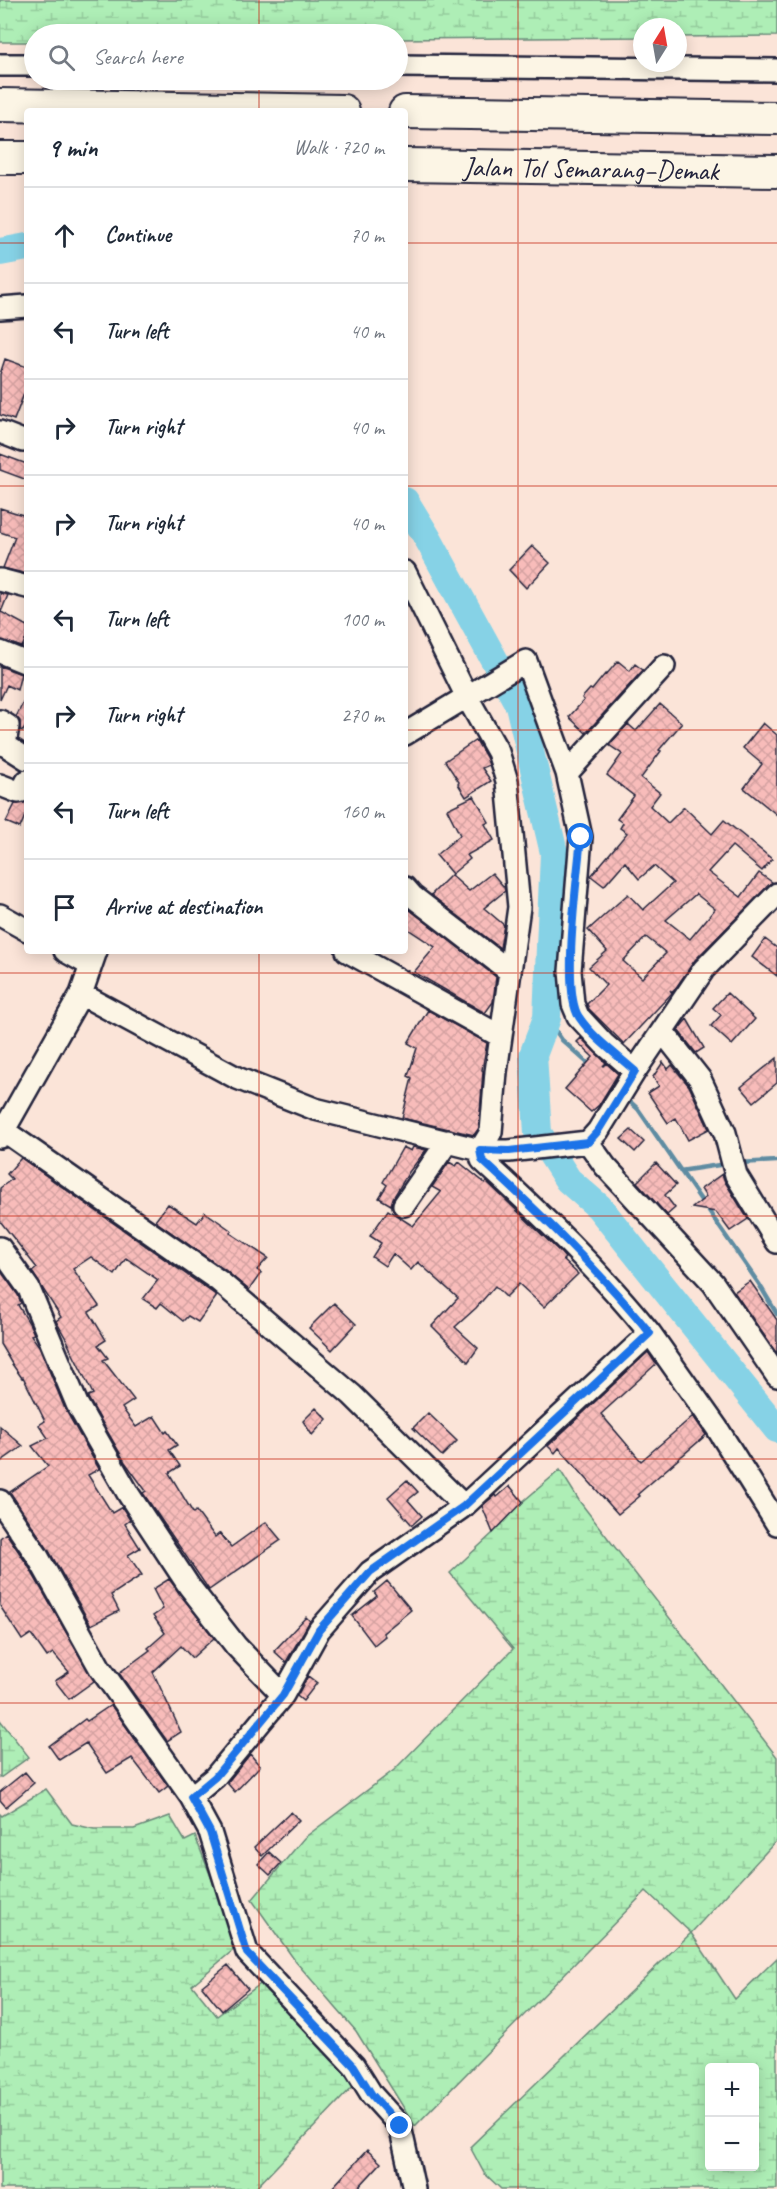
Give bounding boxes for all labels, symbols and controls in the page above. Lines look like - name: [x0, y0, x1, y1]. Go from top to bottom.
- north arrow: [633, 18, 687, 72]
- search box: [24, 24, 408, 90]
- icon: search: [45, 41, 78, 74]
- text: Search here: [93, 43, 183, 71]
- text: 9 min: [48, 131, 98, 164]
- text: Walk · 720 m: [294, 135, 384, 160]
- street label: Jalan Tol Semarang–Demak: [461, 149, 721, 188]
- icon: ahead: [48, 219, 81, 252]
- text: Continue: [105, 221, 171, 249]
- text: 70 m: [350, 223, 384, 248]
- icon: left: [48, 315, 81, 348]
- text: Turn left: [105, 317, 169, 345]
- text: 40 m: [350, 319, 384, 344]
- icon: right: [48, 411, 81, 444]
- text: Turn right: [105, 413, 182, 441]
- text: 40 m: [350, 415, 384, 440]
- icon: right: [48, 507, 81, 540]
- text: Turn right: [105, 509, 182, 537]
- text: 40 m: [350, 511, 384, 536]
- icon: left: [48, 603, 81, 636]
- text: Turn left: [105, 605, 169, 633]
- text: 100 m: [341, 607, 384, 632]
- icon: right: [48, 699, 81, 732]
- text: Turn right: [105, 701, 182, 729]
- text: 270 m: [341, 703, 384, 728]
- icon: left: [48, 795, 81, 828]
- text: Turn left: [105, 797, 169, 825]
- text: 160 m: [341, 799, 384, 824]
- route start: [567, 823, 593, 849]
- icon: arrive: [48, 891, 81, 924]
- text: Arrive at destination: [105, 893, 262, 921]
- map controls: [705, 2063, 759, 2171]
- button: +: [705, 2063, 759, 2117]
- route end: [386, 2112, 412, 2138]
- button: −: [705, 2117, 759, 2171]

